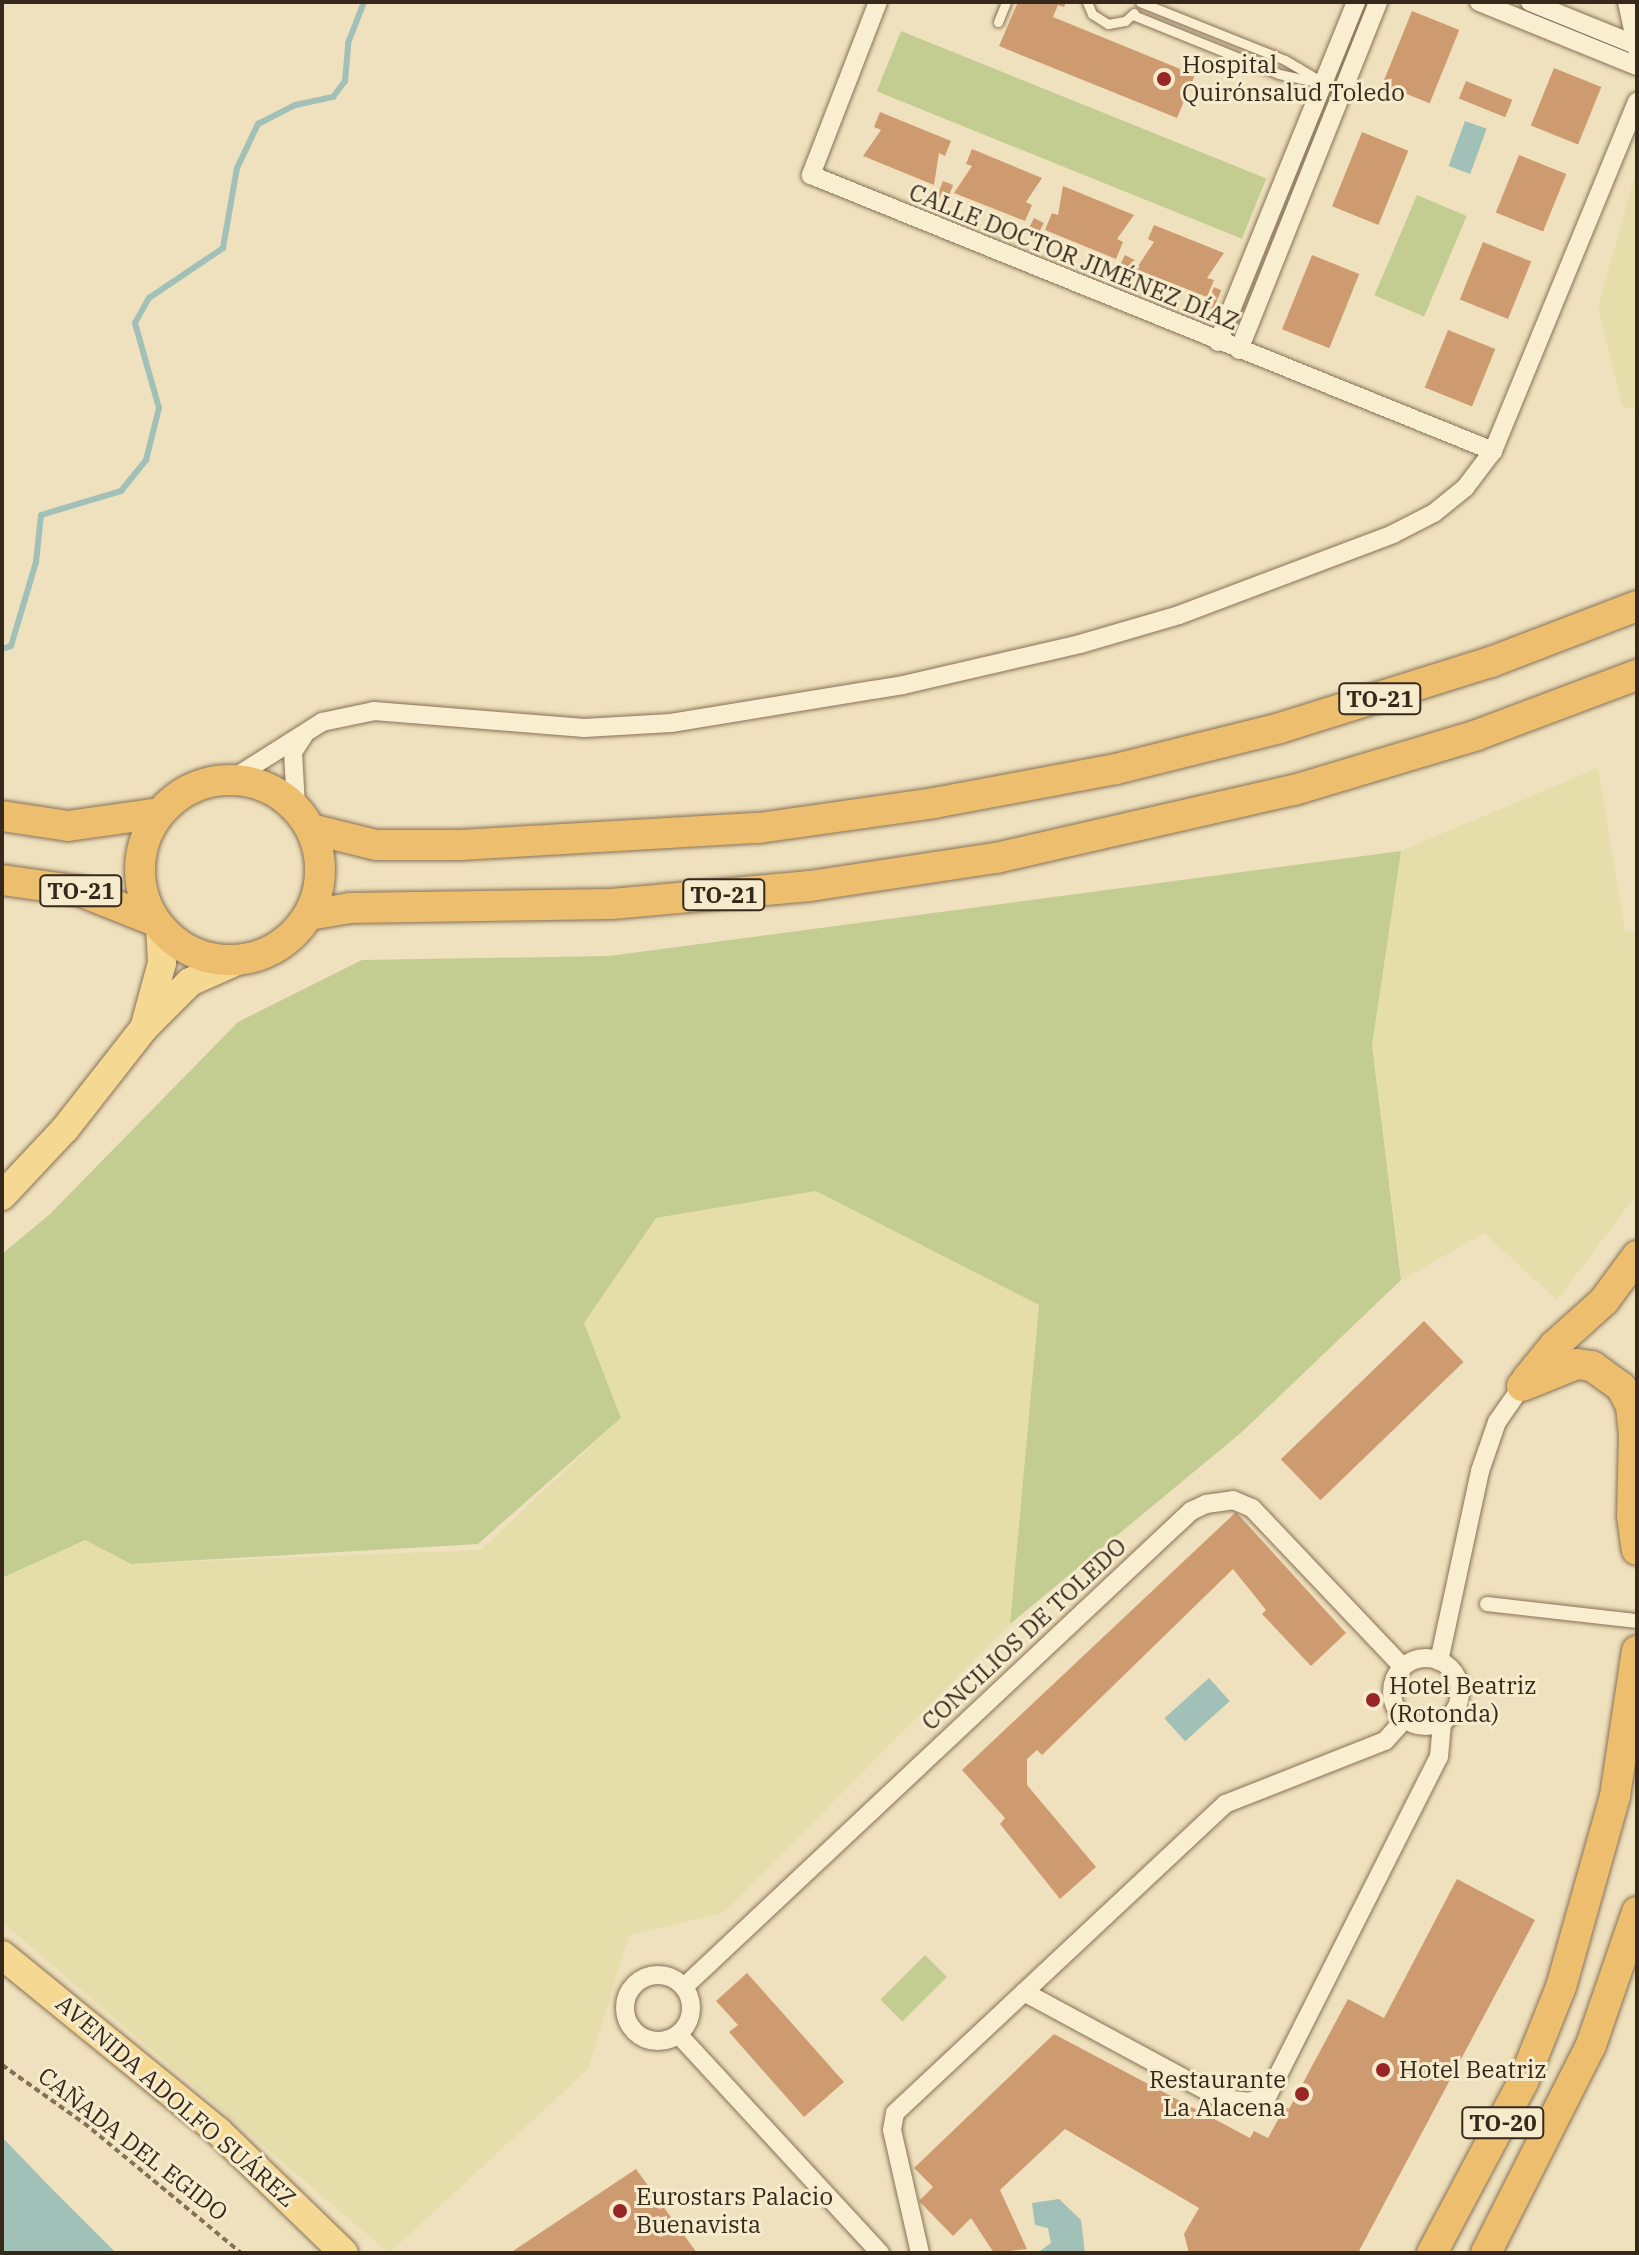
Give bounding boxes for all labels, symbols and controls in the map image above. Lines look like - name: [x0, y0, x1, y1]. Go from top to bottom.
- place label: Hospital Quirónsalud Toledo: [1182, 51, 1405, 107]
- marker: Hospital Quirónsalud Toledo: [1153, 68, 1175, 90]
- street label: CALLE DOCTOR JIMÉNEZ DÍAZ: [905, 178, 1243, 336]
- road number: TO-21: [1338, 681, 1422, 717]
- road number: TO-21: [39, 873, 123, 909]
- road number: TO-21: [682, 877, 766, 913]
- street label: CONCILIOS DE TOLEDO: [916, 1532, 1132, 1736]
- place label: Hotel Beatriz (Rotonda): [1389, 1672, 1536, 1728]
- marker: Hotel Beatriz (Rotonda): [1364, 1691, 1382, 1709]
- street label: AVENIDA ADOLFO SUÁREZ: [50, 1989, 302, 2213]
- place label: Hotel Beatriz: [1399, 2056, 1546, 2084]
- street label: CAÑADA DEL EGIDO: [33, 2061, 233, 2227]
- marker: Hotel Beatriz: [1374, 2061, 1392, 2079]
- place label: Restaurante La Alacena: [1149, 2066, 1286, 2122]
- marker: Restaurante La Alacena: [1293, 2085, 1311, 2103]
- road number: TO-20: [1461, 2105, 1545, 2141]
- place label: Eurostars Palacio Buenavista: [636, 2183, 833, 2239]
- marker: Eurostars Palacio Buenavista: [611, 2202, 629, 2220]

